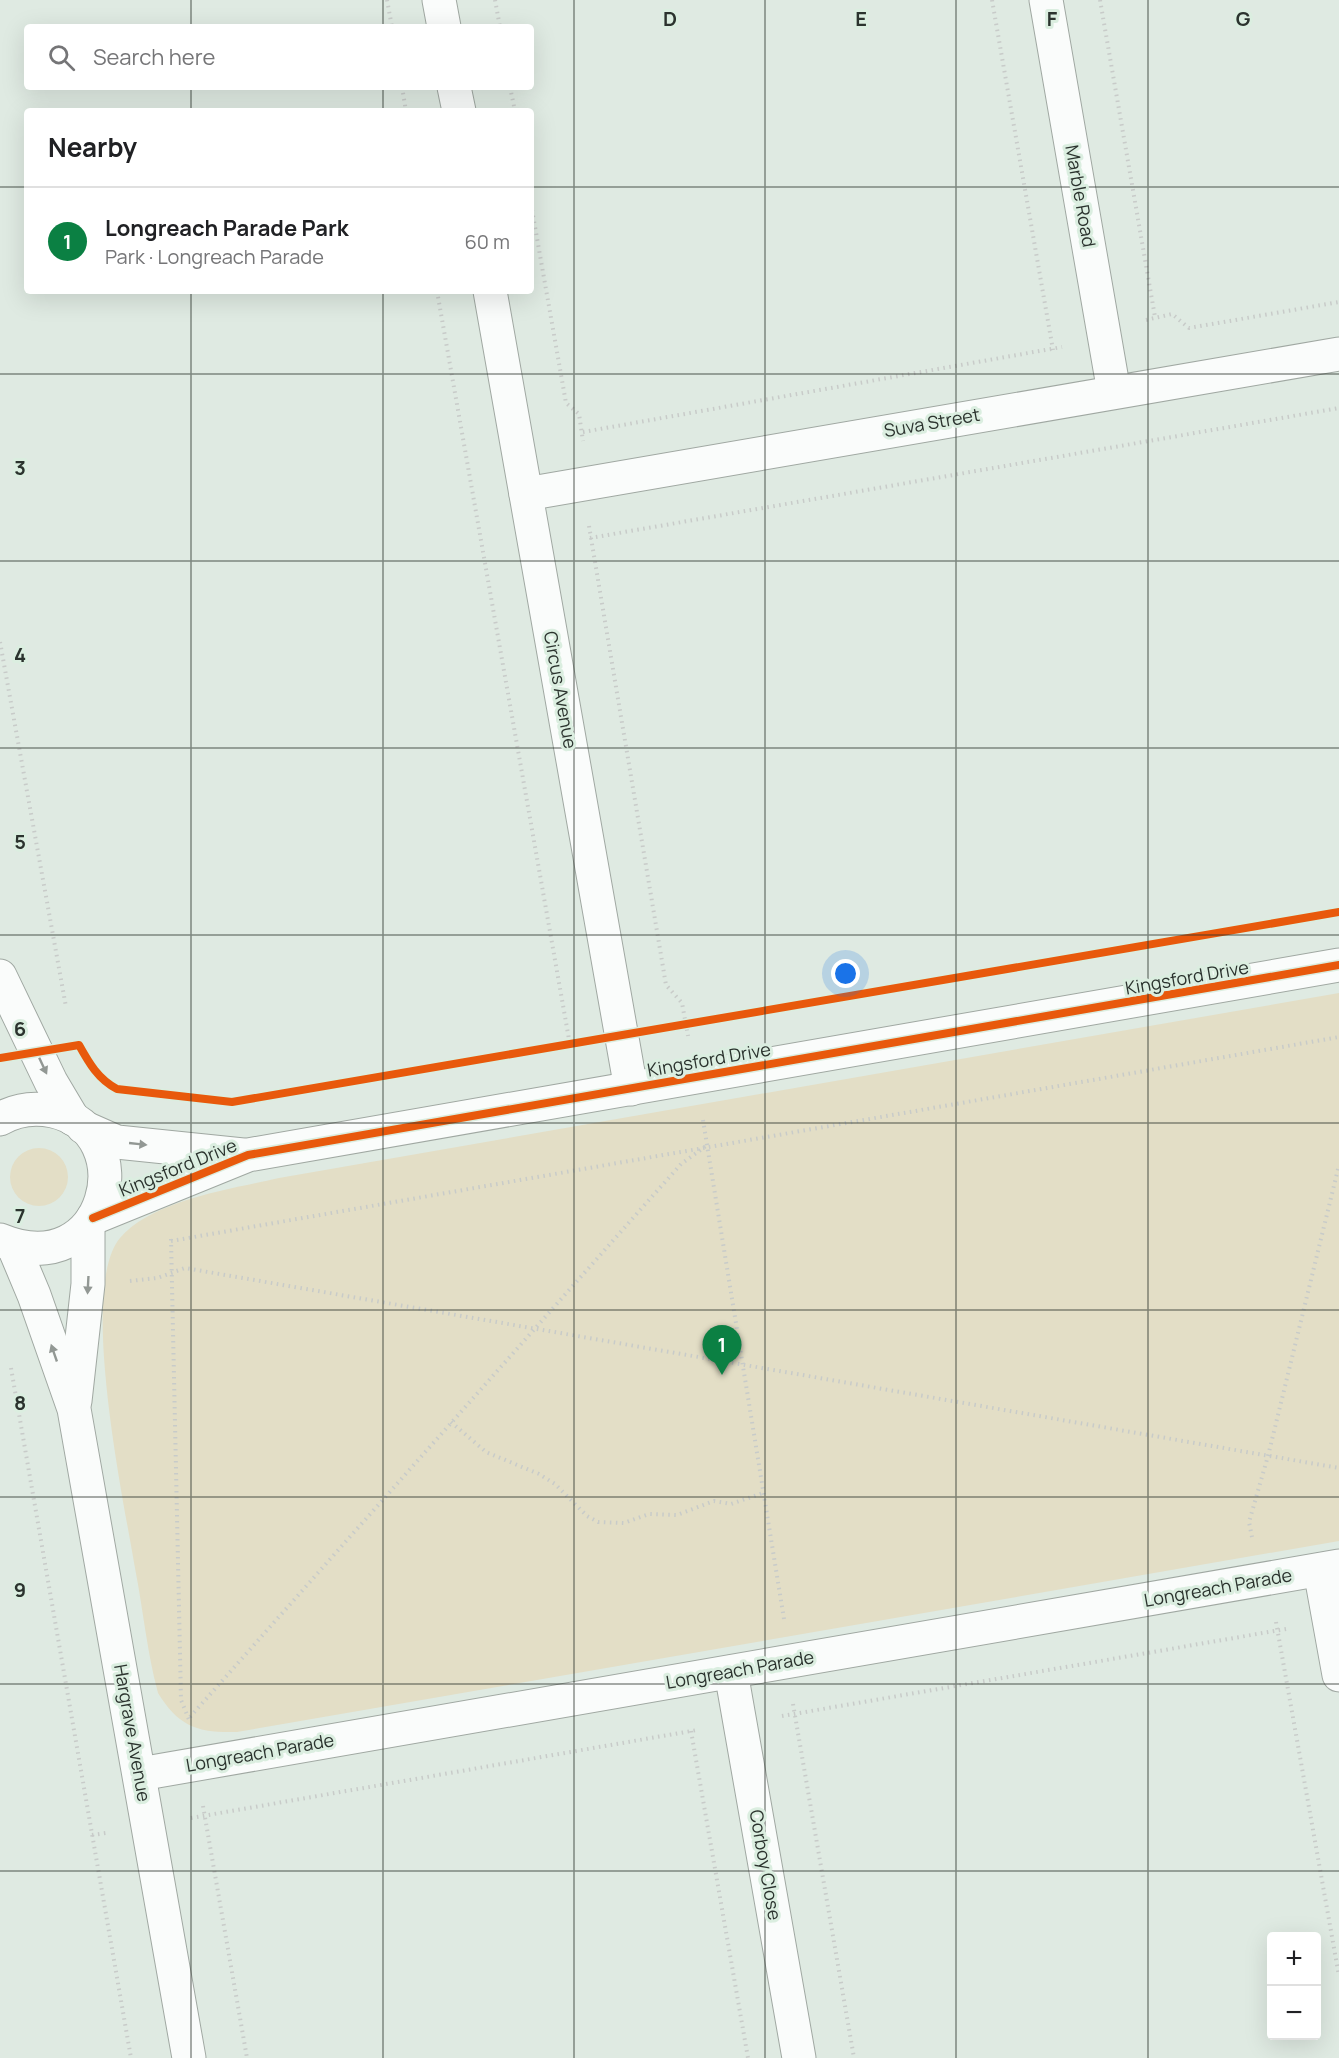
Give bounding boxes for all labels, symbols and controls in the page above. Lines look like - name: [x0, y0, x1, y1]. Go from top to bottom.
- text: D: [663, 5, 677, 32]
- text: E: [855, 5, 867, 32]
- text: F: [1047, 5, 1058, 32]
- text: G: [1236, 5, 1251, 32]
- search box: [24, 24, 534, 90]
- icon: search: [45, 41, 78, 74]
- text: Search here: [93, 42, 215, 72]
- text: Nearby: [48, 129, 137, 165]
- street label: Marble Road: [1060, 143, 1102, 249]
- text: Longreach Parade Park: [105, 213, 349, 243]
- text: 1: [63, 228, 72, 255]
- text: 60 m: [464, 228, 510, 255]
- text: Park · Longreach Parade: [105, 243, 324, 270]
- street label: Suva Street: [882, 402, 982, 442]
- text: 3: [14, 454, 26, 481]
- street label: Circus Avenue: [539, 629, 583, 750]
- text: 4: [14, 641, 26, 668]
- text: 5: [14, 828, 26, 855]
- street label: Kingsford Drive: [1123, 954, 1250, 1000]
- your location: [831, 959, 860, 988]
- text: 6: [14, 1015, 26, 1042]
- street label: Kingsford Drive: [645, 1036, 772, 1082]
- one-way arrow: [39, 1058, 48, 1075]
- street label: Kingsford Drive: [115, 1133, 240, 1202]
- one-way arrow: [129, 1139, 148, 1149]
- text: 7: [15, 1202, 25, 1229]
- one-way arrow: [83, 1275, 92, 1294]
- pin: 1: [702, 1326, 742, 1375]
- one-way arrow: [49, 1344, 59, 1362]
- text: 8: [14, 1389, 26, 1416]
- street label: Longreach Parade: [1142, 1562, 1294, 1612]
- text: 9: [14, 1576, 26, 1603]
- street label: Longreach Parade: [664, 1644, 816, 1694]
- street label: Hargrave Avenue: [109, 1662, 157, 1804]
- street label: Longreach Parade: [184, 1727, 336, 1777]
- street label: Corboy Close: [744, 1808, 787, 1922]
- map controls: [1267, 1932, 1321, 2040]
- button: +: [1267, 1932, 1321, 1986]
- button: −: [1267, 1986, 1321, 2040]

